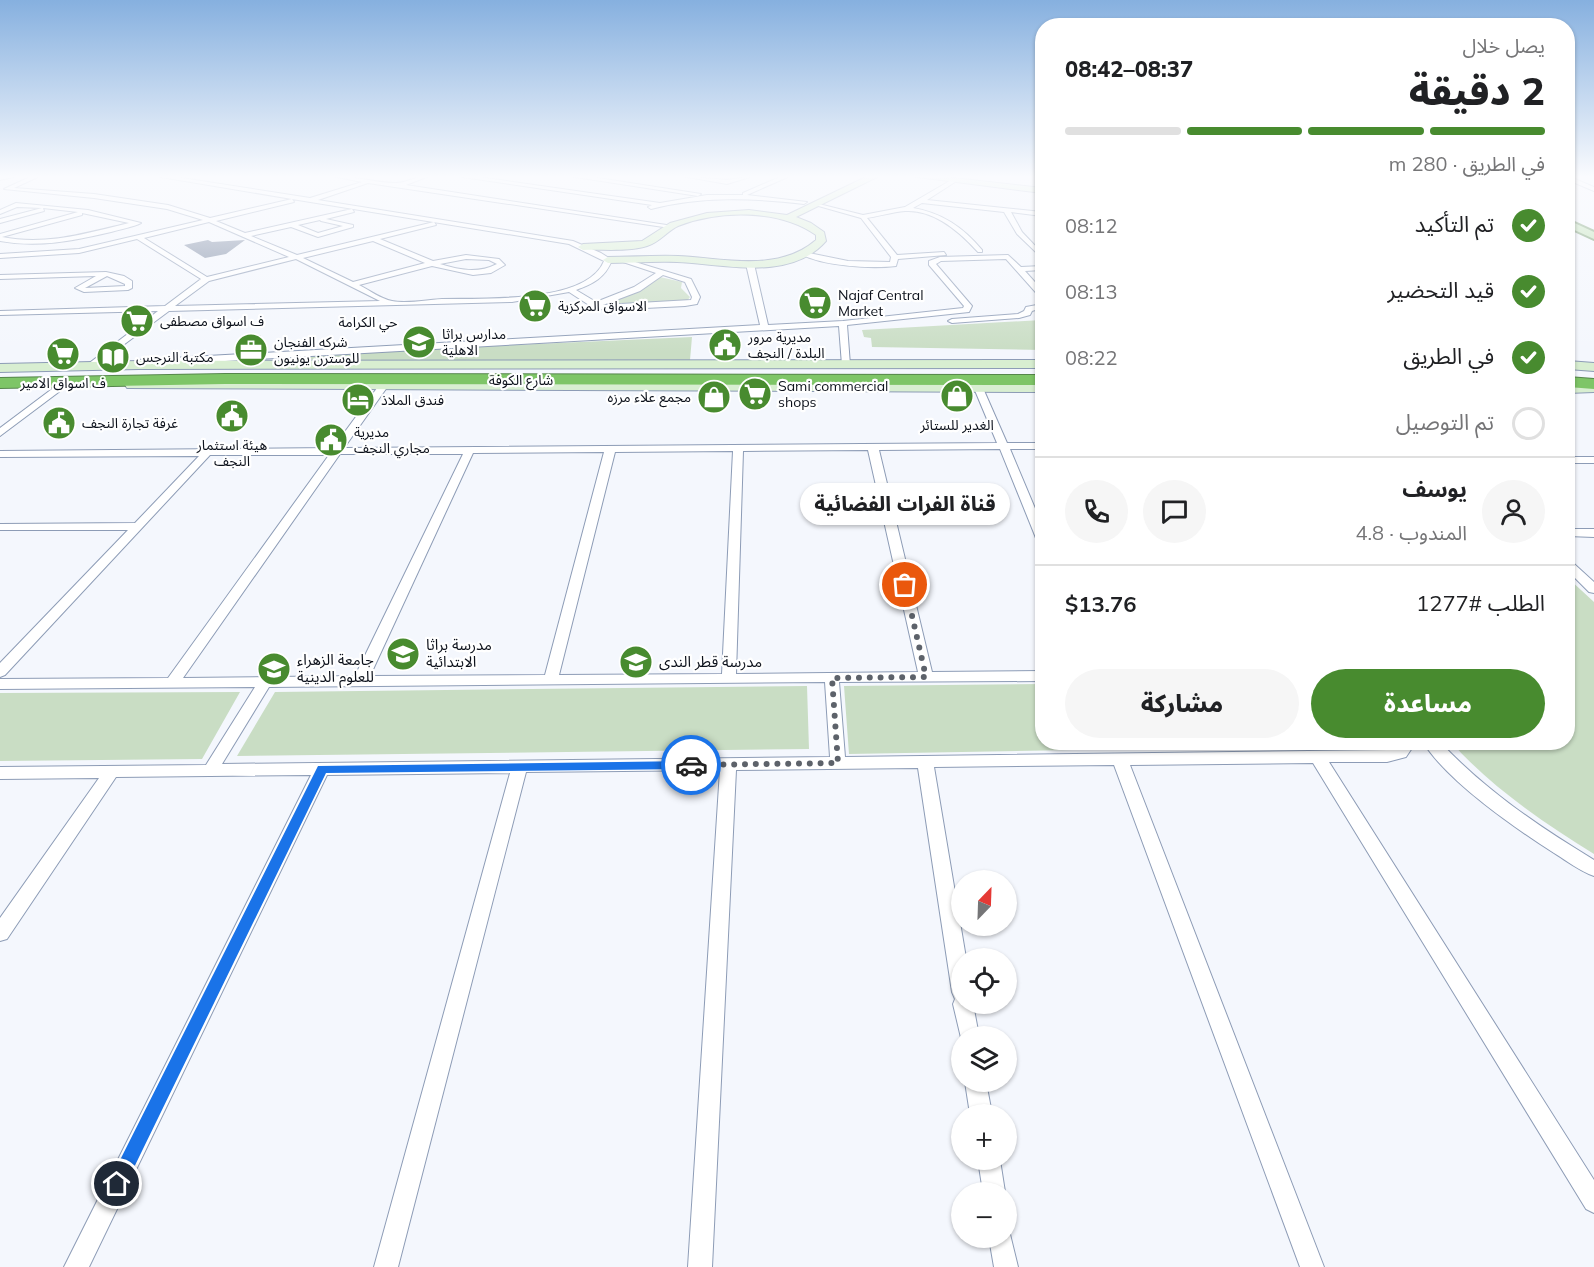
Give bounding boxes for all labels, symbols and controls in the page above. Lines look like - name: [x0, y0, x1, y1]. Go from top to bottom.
- text: يصل خلال: [1463, 33, 1545, 58]
- text: 08:37–08:42: [1065, 55, 1193, 83]
- text: 2 دقيقة: [1409, 66, 1545, 115]
- text: في الطريق · 280 m: [1389, 151, 1545, 176]
- icon: check: [1512, 209, 1545, 242]
- text: تم التأكيد: [1415, 210, 1494, 238]
- text: 08:12: [1065, 213, 1118, 238]
- icon: check: [1512, 275, 1545, 308]
- text: قيد التحضير: [1388, 276, 1494, 304]
- text: 08:13: [1065, 279, 1118, 304]
- supermarket icon: Najaf Central Market: [797, 285, 833, 321]
- place label: Najaf Central Market: [838, 286, 924, 320]
- supermarket icon: الاسواق المركزية: [517, 288, 553, 324]
- place label: الاسواق المركزية: [558, 297, 647, 315]
- supermarket icon: ف اسواق مصطفى: [119, 303, 155, 339]
- place label: ف اسواق مصطفى: [160, 312, 264, 330]
- district label: حي الكرامة: [339, 313, 397, 333]
- school or university icon: مدارس براثا الاهلية: [401, 324, 437, 360]
- place label: مدارس براثا الاهلية: [442, 325, 506, 359]
- public building icon: مديرية مرور البلدة / النجف: [707, 327, 743, 363]
- place label: مديرية مرور البلدة / النجف: [747, 328, 824, 362]
- office icon: شركه الفنجان للوسترن یونیون: [233, 332, 269, 368]
- place label: شركه الفنجان للوسترن یونیون: [274, 333, 359, 367]
- supermarket icon: ف اسواق الامير: [45, 336, 81, 372]
- library icon: مكتبة النرجس: [95, 339, 131, 375]
- icon: check: [1512, 341, 1545, 374]
- text: في الطريق: [1403, 342, 1494, 370]
- text: 08:22: [1065, 345, 1118, 370]
- place label: مكتبة النرجس: [136, 348, 214, 366]
- street label: شارع الكوفة: [489, 371, 553, 391]
- place label: ف اسواق الامير: [19, 374, 106, 392]
- supermarket icon: Sami commercial shops: [737, 376, 773, 412]
- place label: Sami commercial shops: [778, 377, 888, 411]
- shop icon: الغدير للستائر: [939, 378, 975, 414]
- shop icon: مجمع علاء مرزه: [696, 379, 732, 415]
- hotel icon: فندق الملاذ: [340, 382, 376, 418]
- place label: مجمع علاء مرزه: [608, 388, 691, 408]
- place label: فندق الملاذ: [381, 391, 444, 409]
- public building icon: هيئة استثمار النجف: [214, 398, 250, 434]
- public building icon: غرفة تجارة النجف: [41, 405, 77, 441]
- text: تم التوصيل: [1396, 408, 1494, 436]
- place label: غرفة تجارة النجف: [82, 414, 178, 432]
- place label: الغدير للستائر: [919, 416, 994, 434]
- public building icon: مديرية مجاري النجف: [313, 422, 349, 458]
- place label: مديرية مجاري النجف: [354, 423, 430, 459]
- place label: هيئة استثمار النجف: [196, 436, 267, 470]
- text: يوسف: [1402, 475, 1467, 503]
- button: phone: [1065, 480, 1128, 543]
- button: chat: [1143, 480, 1206, 543]
- button: person: [1482, 480, 1545, 543]
- callout: قناة الفرات الفضائية: [800, 483, 1010, 525]
- text: قناة الفرات الفضائية: [814, 491, 996, 516]
- text: المندوب · 4.8: [1356, 520, 1467, 545]
- pin: [879, 559, 930, 610]
- icon: bag: [888, 568, 921, 601]
- text: الطلب #1277: [1416, 589, 1545, 617]
- text: $13.76: [1065, 590, 1136, 618]
- place label: مدرسة براثا الابتدائية: [426, 635, 492, 671]
- school or university icon: مدرسة براثا الابتدائية: [385, 636, 421, 672]
- school or university icon: مدرسة قطر الندى: [618, 644, 654, 680]
- place label: جامعة الزهراء للعلوم الدينية: [297, 650, 374, 688]
- school or university icon: جامعة الزهراء للعلوم الدينية: [256, 651, 292, 687]
- place label: مدرسة قطر الندى: [659, 652, 762, 671]
- button: مشاركة: [1065, 669, 1299, 738]
- button: مساعدة: [1311, 669, 1545, 738]
- courier: [661, 735, 721, 795]
- icon: car: [675, 749, 708, 782]
- north arrow: [951, 870, 1017, 936]
- map controls: [951, 870, 1017, 1248]
- button: locate: [951, 948, 1017, 1014]
- button: layers: [951, 1026, 1017, 1092]
- button: +: [951, 1104, 1017, 1170]
- pin: [91, 1158, 142, 1209]
- icon: home: [100, 1167, 133, 1200]
- button: −: [951, 1182, 1017, 1248]

